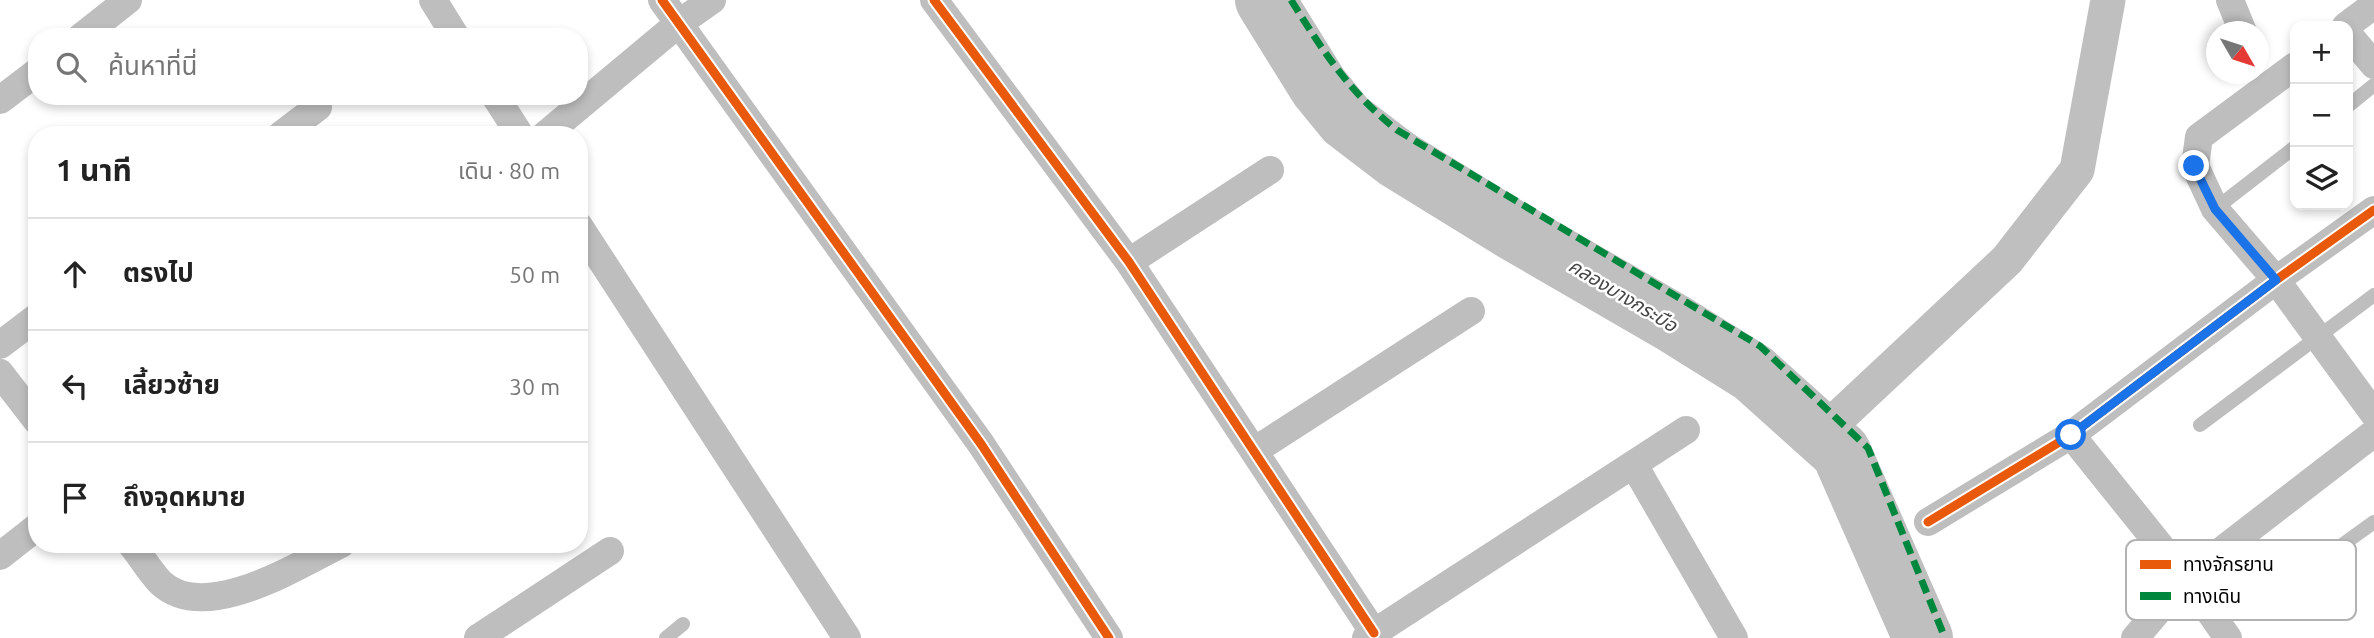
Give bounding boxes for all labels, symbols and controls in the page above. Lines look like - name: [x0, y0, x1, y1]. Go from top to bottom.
- north arrow: [2206, 21, 2269, 84]
- map controls: [2290, 21, 2353, 210]
- button: +: [2290, 21, 2353, 84]
- search box: [28, 28, 588, 105]
- icon: search: [52, 48, 90, 86]
- text: ค้นหาที่นี่: [108, 51, 198, 80]
- button: −: [2290, 84, 2353, 147]
- button: layers: [2290, 147, 2353, 210]
- route end: [2178, 150, 2209, 181]
- text: 1 นาที: [56, 153, 132, 187]
- text: เดิน · 80 m: [458, 158, 560, 183]
- water label: คลองบางกระบือ: [1565, 254, 1682, 337]
- icon: ahead: [56, 255, 94, 293]
- text: ตรงไป: [123, 258, 194, 287]
- text: 50 m: [509, 262, 560, 287]
- icon: left: [56, 367, 94, 405]
- text: เลี้ยวซ้าย: [123, 370, 220, 399]
- text: 30 m: [509, 374, 560, 399]
- route start: [2055, 419, 2086, 450]
- icon: arrive: [56, 479, 94, 517]
- text: ถึงจุดหมาย: [123, 482, 246, 511]
- legend: [2126, 540, 2356, 620]
- text: ทางจักรยาน: [2183, 553, 2274, 575]
- text: ทางเดิน: [2183, 585, 2241, 607]

